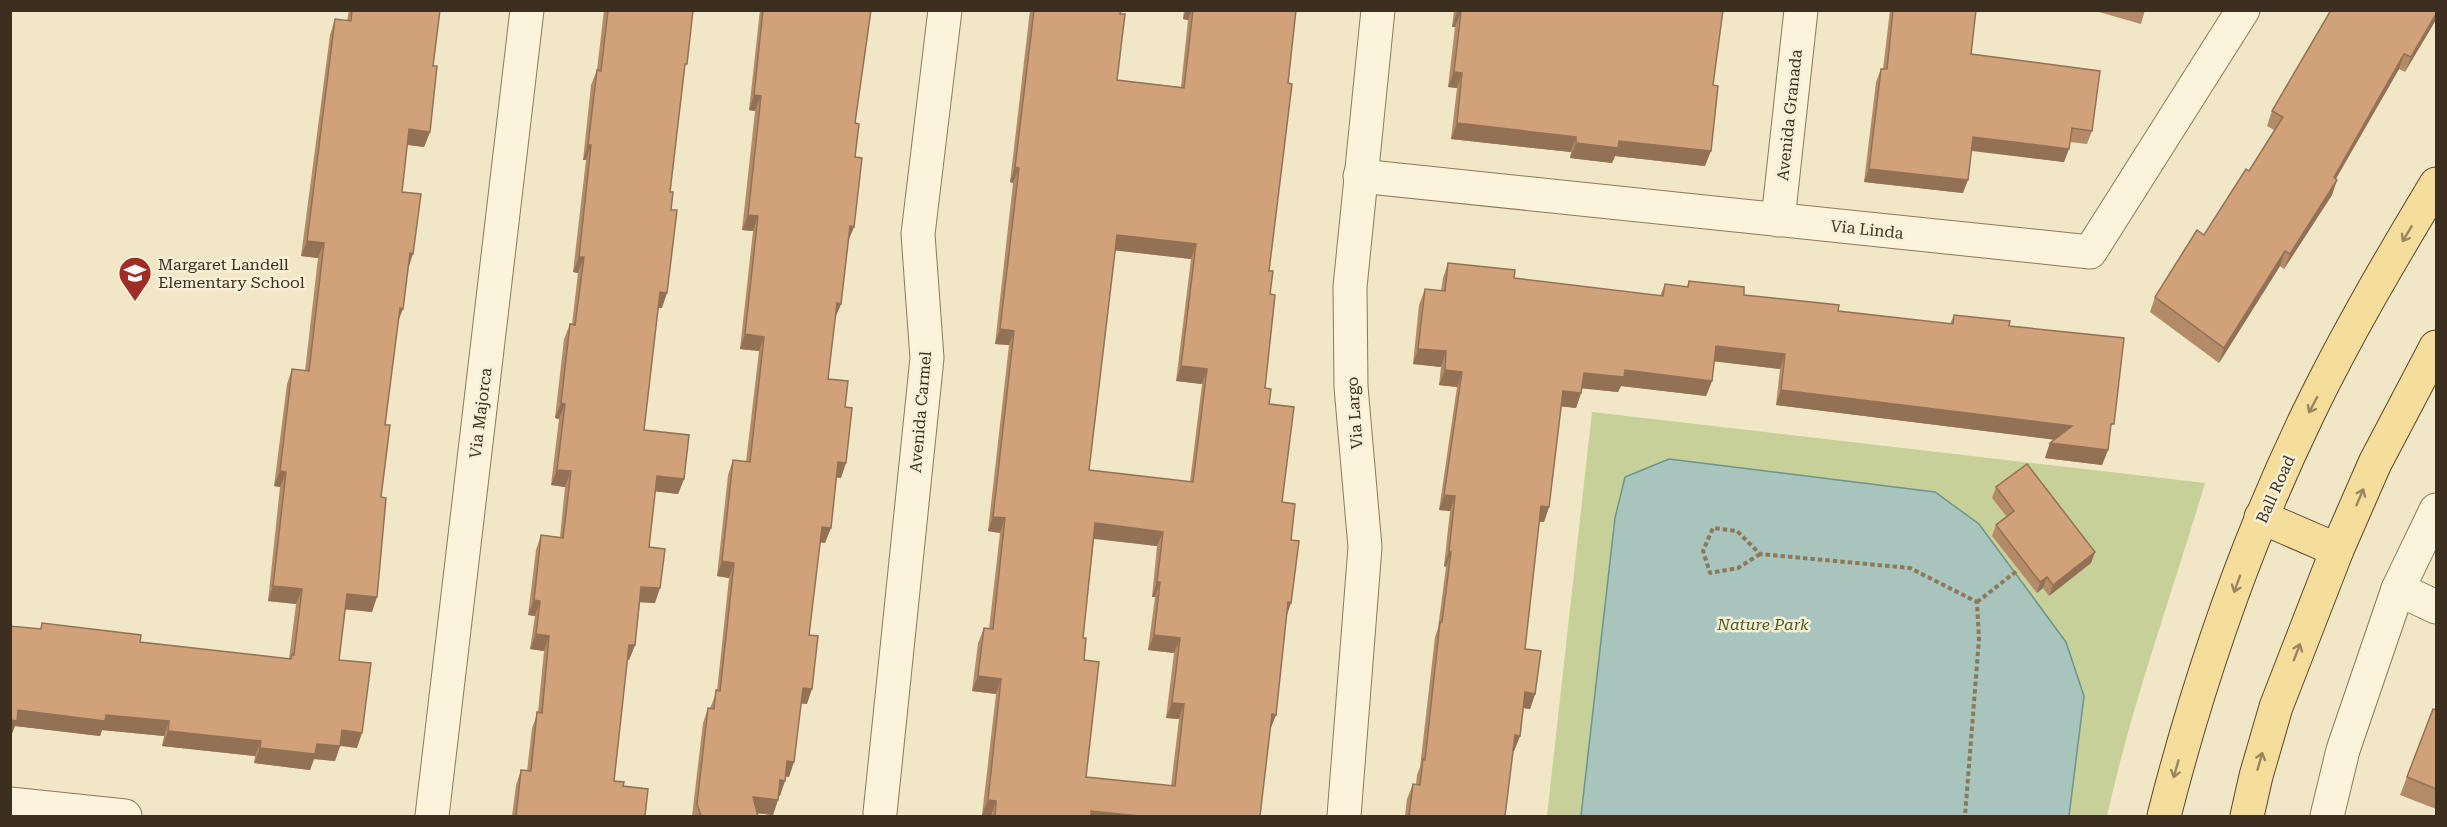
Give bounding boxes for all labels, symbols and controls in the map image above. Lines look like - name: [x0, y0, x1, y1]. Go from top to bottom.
- street label: Avenida Granada: [1773, 48, 1806, 182]
- street label: Via Linda: [1830, 216, 1905, 243]
- one-way arrow: [2400, 225, 2412, 242]
- school or university icon: Margaret Landell Elementary School: [117, 255, 153, 302]
- place label: Margaret Landell Elementary School: [158, 255, 305, 292]
- street label: Avenida Carmel: [906, 351, 935, 473]
- street label: Via Majorca: [465, 366, 496, 460]
- street label: Via Largo: [1342, 376, 1367, 450]
- one-way arrow: [2307, 395, 2318, 413]
- street label: Ball Road: [2252, 452, 2299, 526]
- one-way arrow: [2355, 488, 2366, 506]
- one-way arrow: [2231, 574, 2242, 593]
- park label: Nature Park: [1716, 615, 1809, 634]
- one-way arrow: [2293, 643, 2304, 662]
- one-way arrow: [2255, 752, 2266, 771]
- one-way arrow: [2170, 760, 2181, 779]

